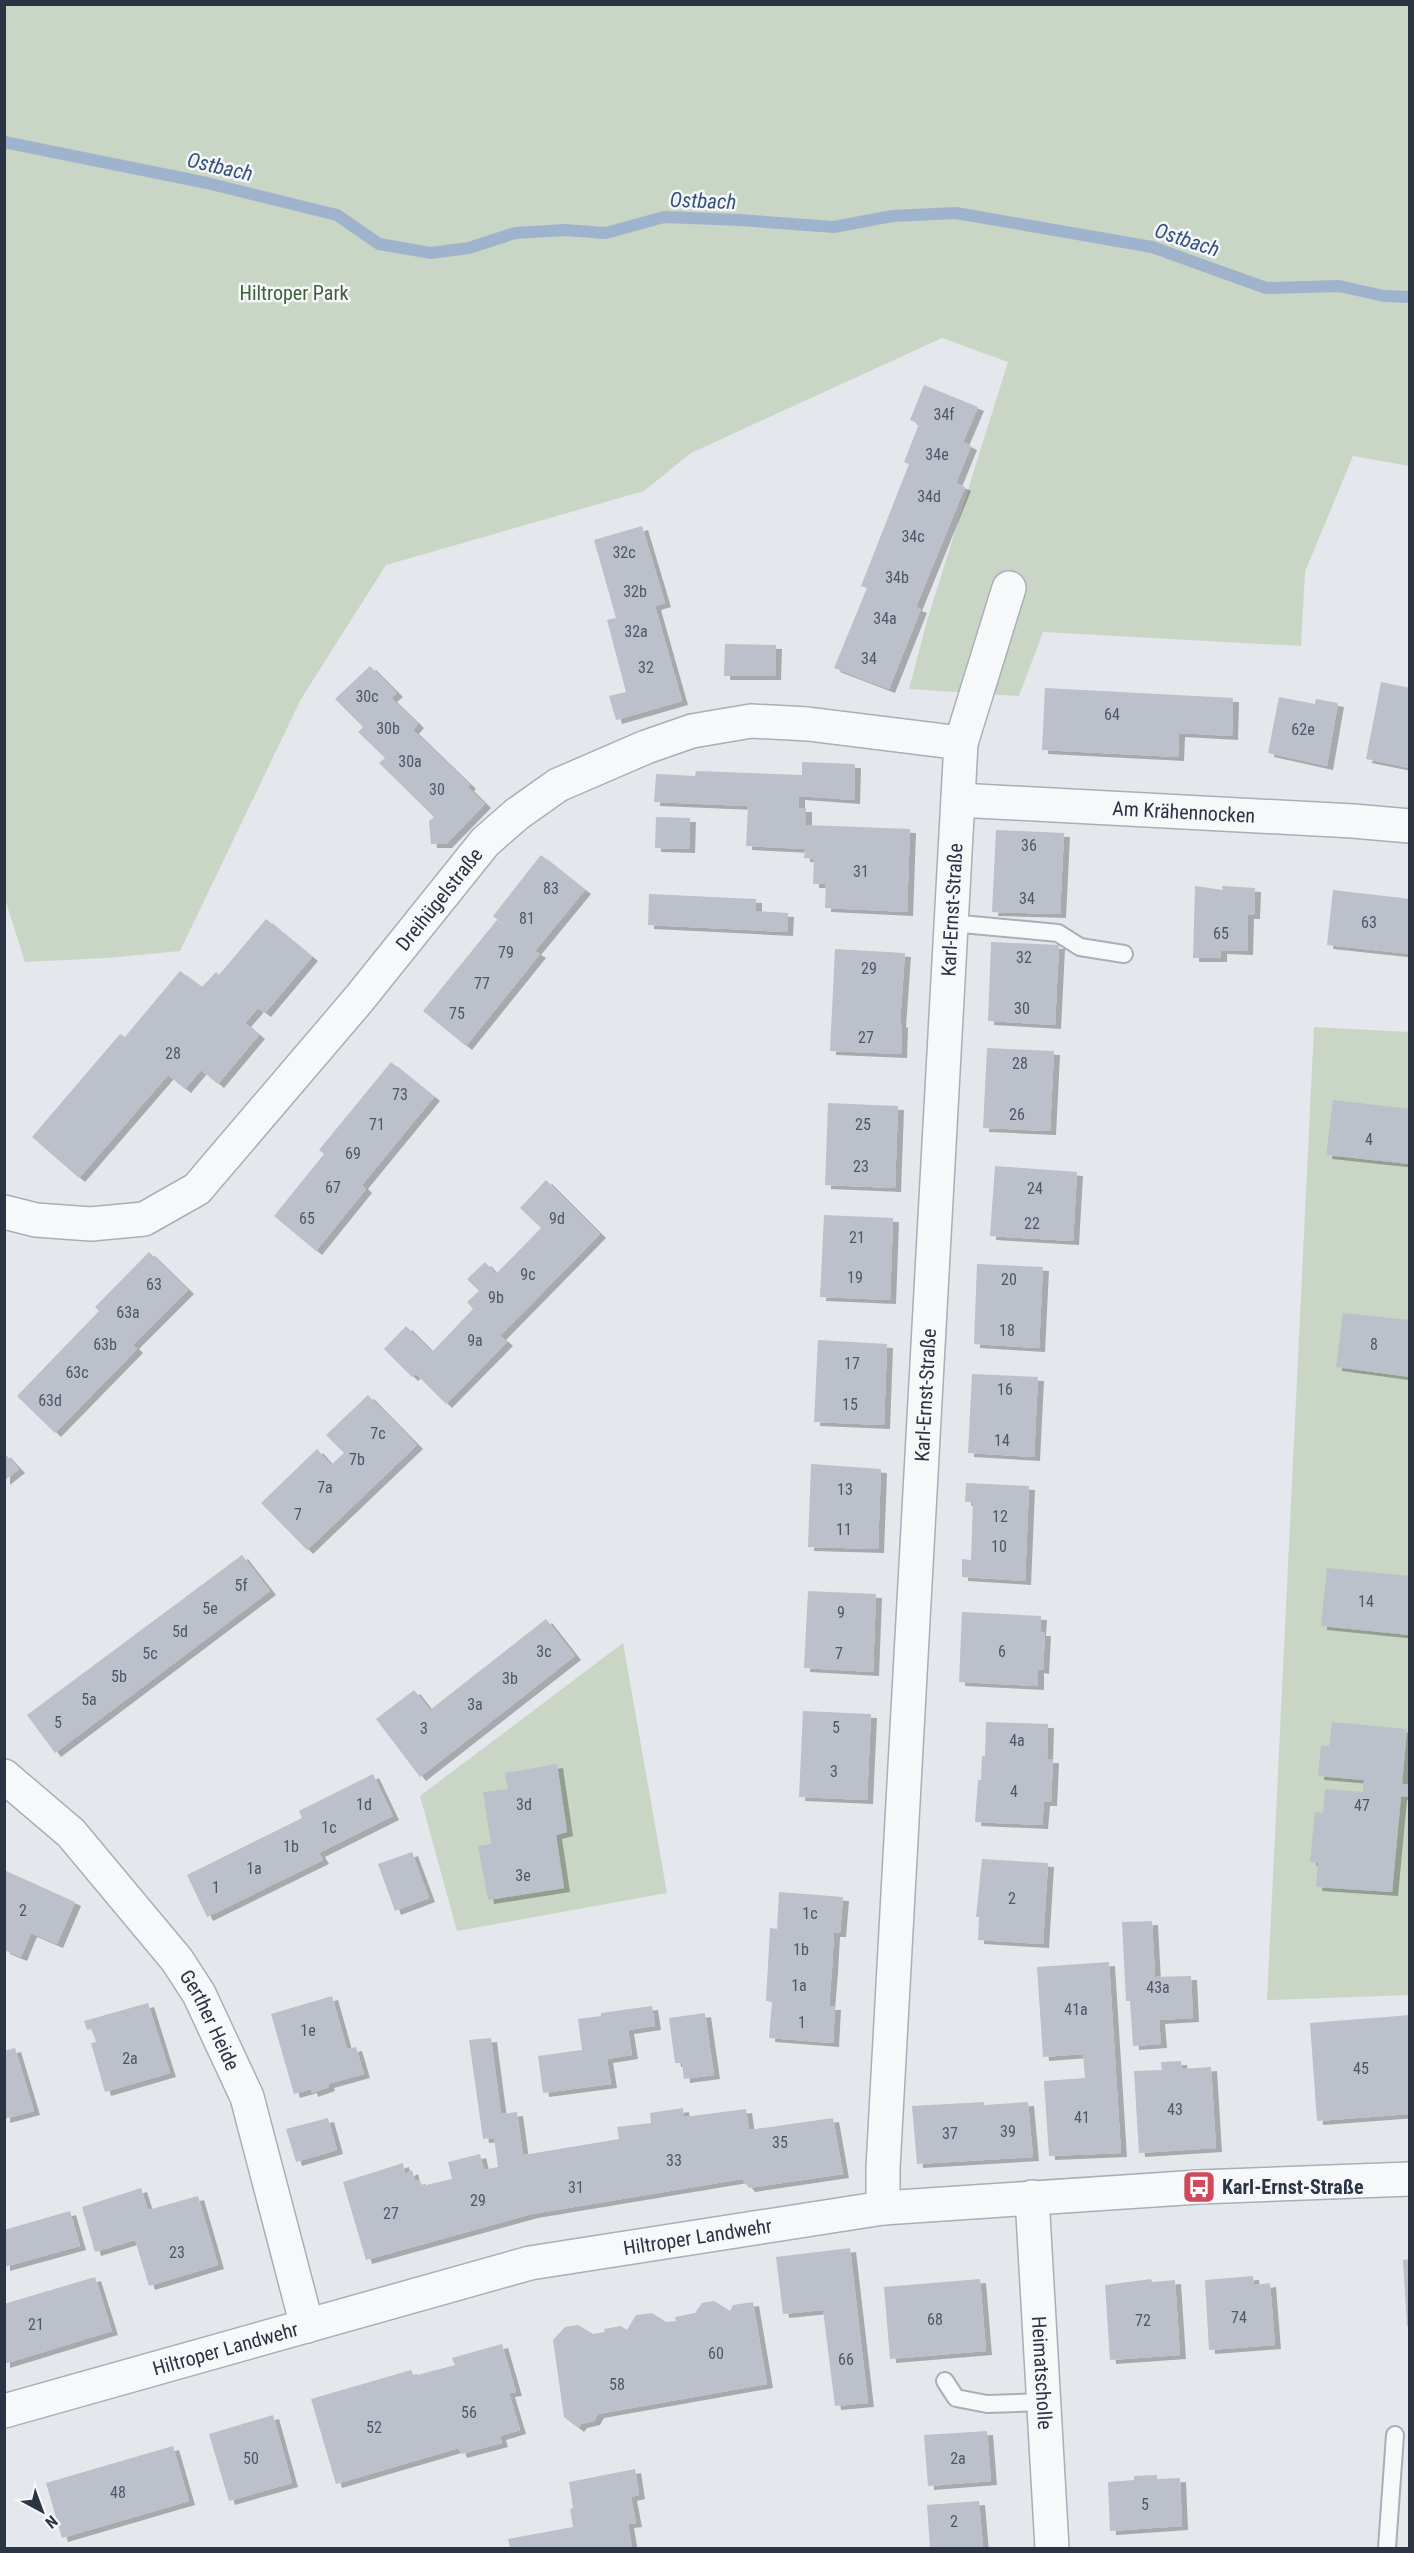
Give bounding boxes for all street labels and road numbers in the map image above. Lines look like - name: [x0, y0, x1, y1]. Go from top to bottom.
- street label: Am Krähennocken: [1112, 796, 1256, 828]
- street label: Dreihügelstraße: [391, 843, 488, 955]
- street label: Karl-Ernst-Straße: [936, 843, 967, 977]
- street label: Karl-Ernst-Straße: [910, 1328, 941, 1462]
- street label: Gerther Heide: [175, 1965, 245, 2074]
- street label: Hiltroper Landwehr: [621, 2213, 774, 2260]
- street label: Heimatscholle: [1027, 2315, 1057, 2430]
- street label: Hiltroper Landwehr: [150, 2317, 301, 2381]

